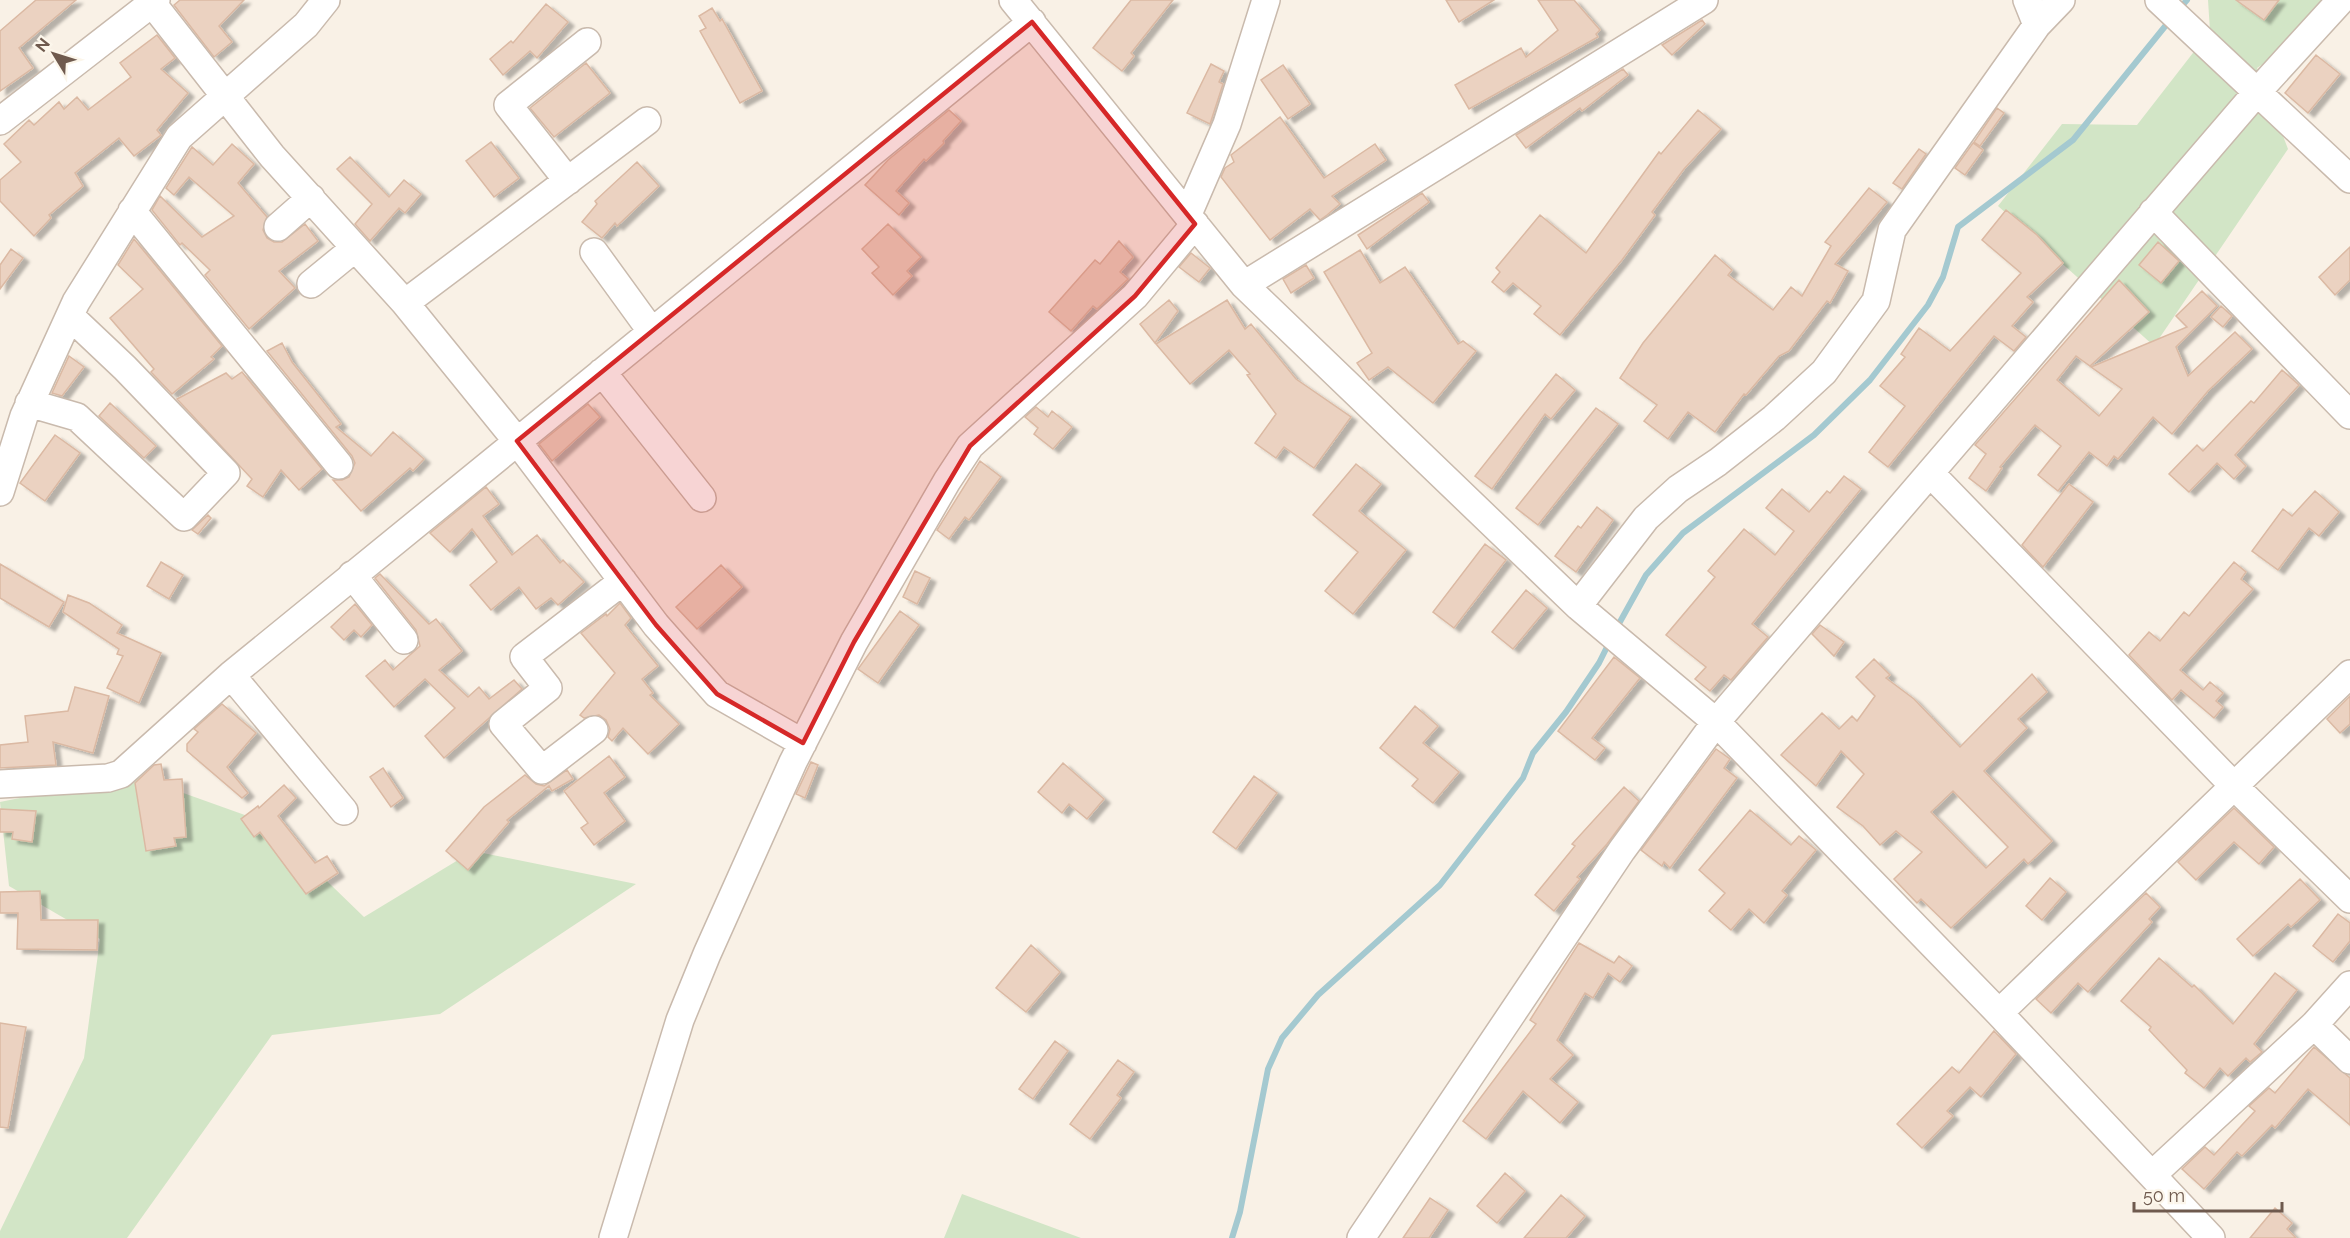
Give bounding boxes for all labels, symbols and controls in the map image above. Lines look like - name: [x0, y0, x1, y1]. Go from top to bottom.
- north arrow: [24, 24, 84, 84]
- text: N: [31, 34, 54, 56]
- scale bar: [2134, 1175, 2282, 1213]
- text: 50 m: [2143, 1185, 2185, 1206]

